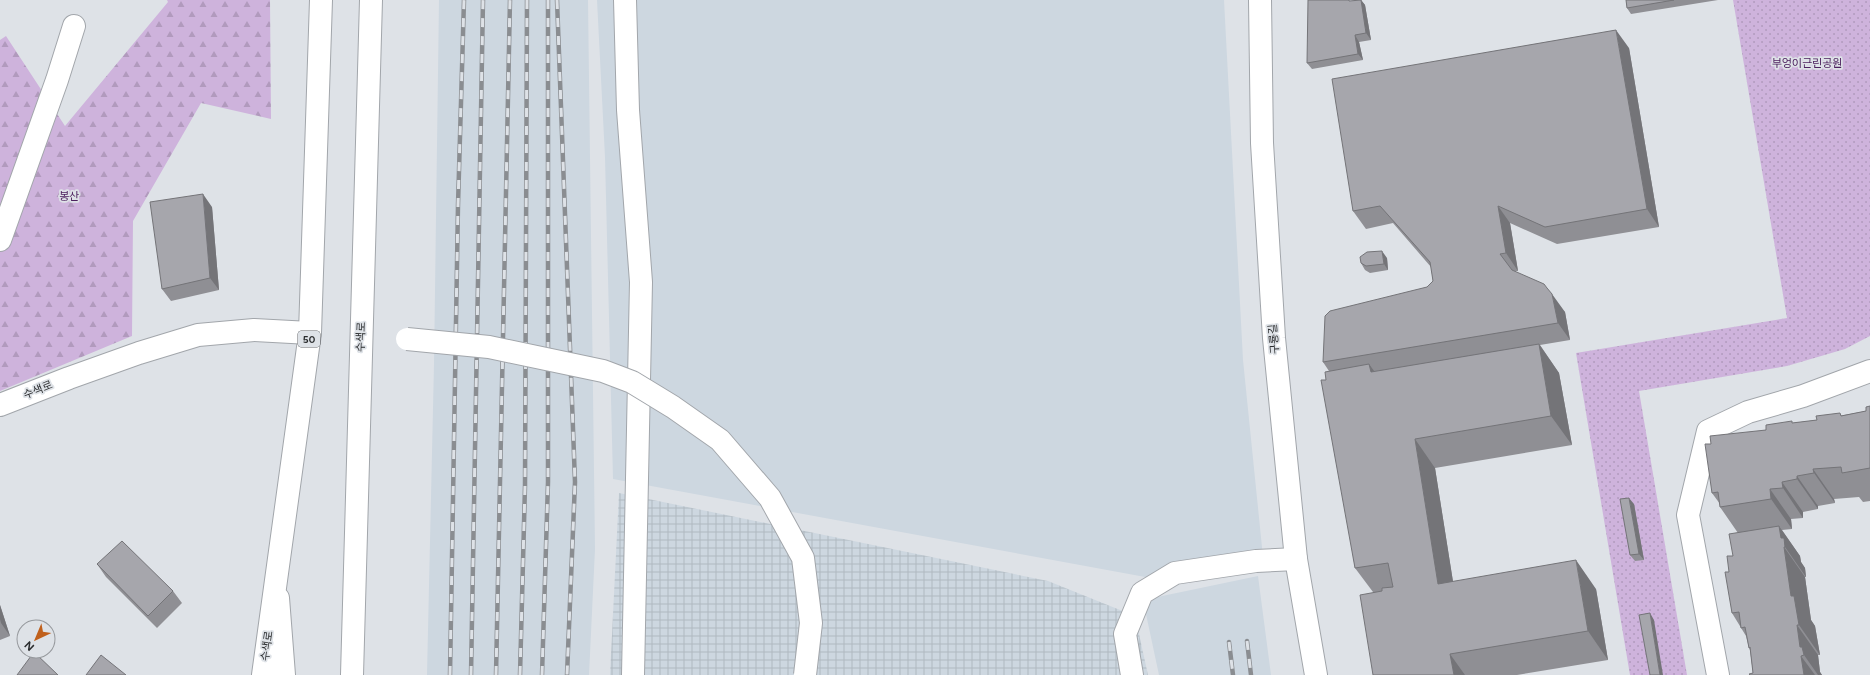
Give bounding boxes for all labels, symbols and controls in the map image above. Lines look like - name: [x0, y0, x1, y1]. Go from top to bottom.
- park label: 부엉이근린공원: [1772, 57, 1842, 70]
- park label: 봉산: [59, 190, 79, 203]
- street label: 수색로: [354, 322, 368, 352]
- street label: 구룡길: [1266, 323, 1282, 355]
- road number: 50: [298, 331, 320, 347]
- street label: 수색로: [21, 378, 55, 402]
- north arrow: [16, 619, 56, 659]
- street label: 수색로: [258, 630, 276, 662]
- text: N: [22, 638, 37, 653]

